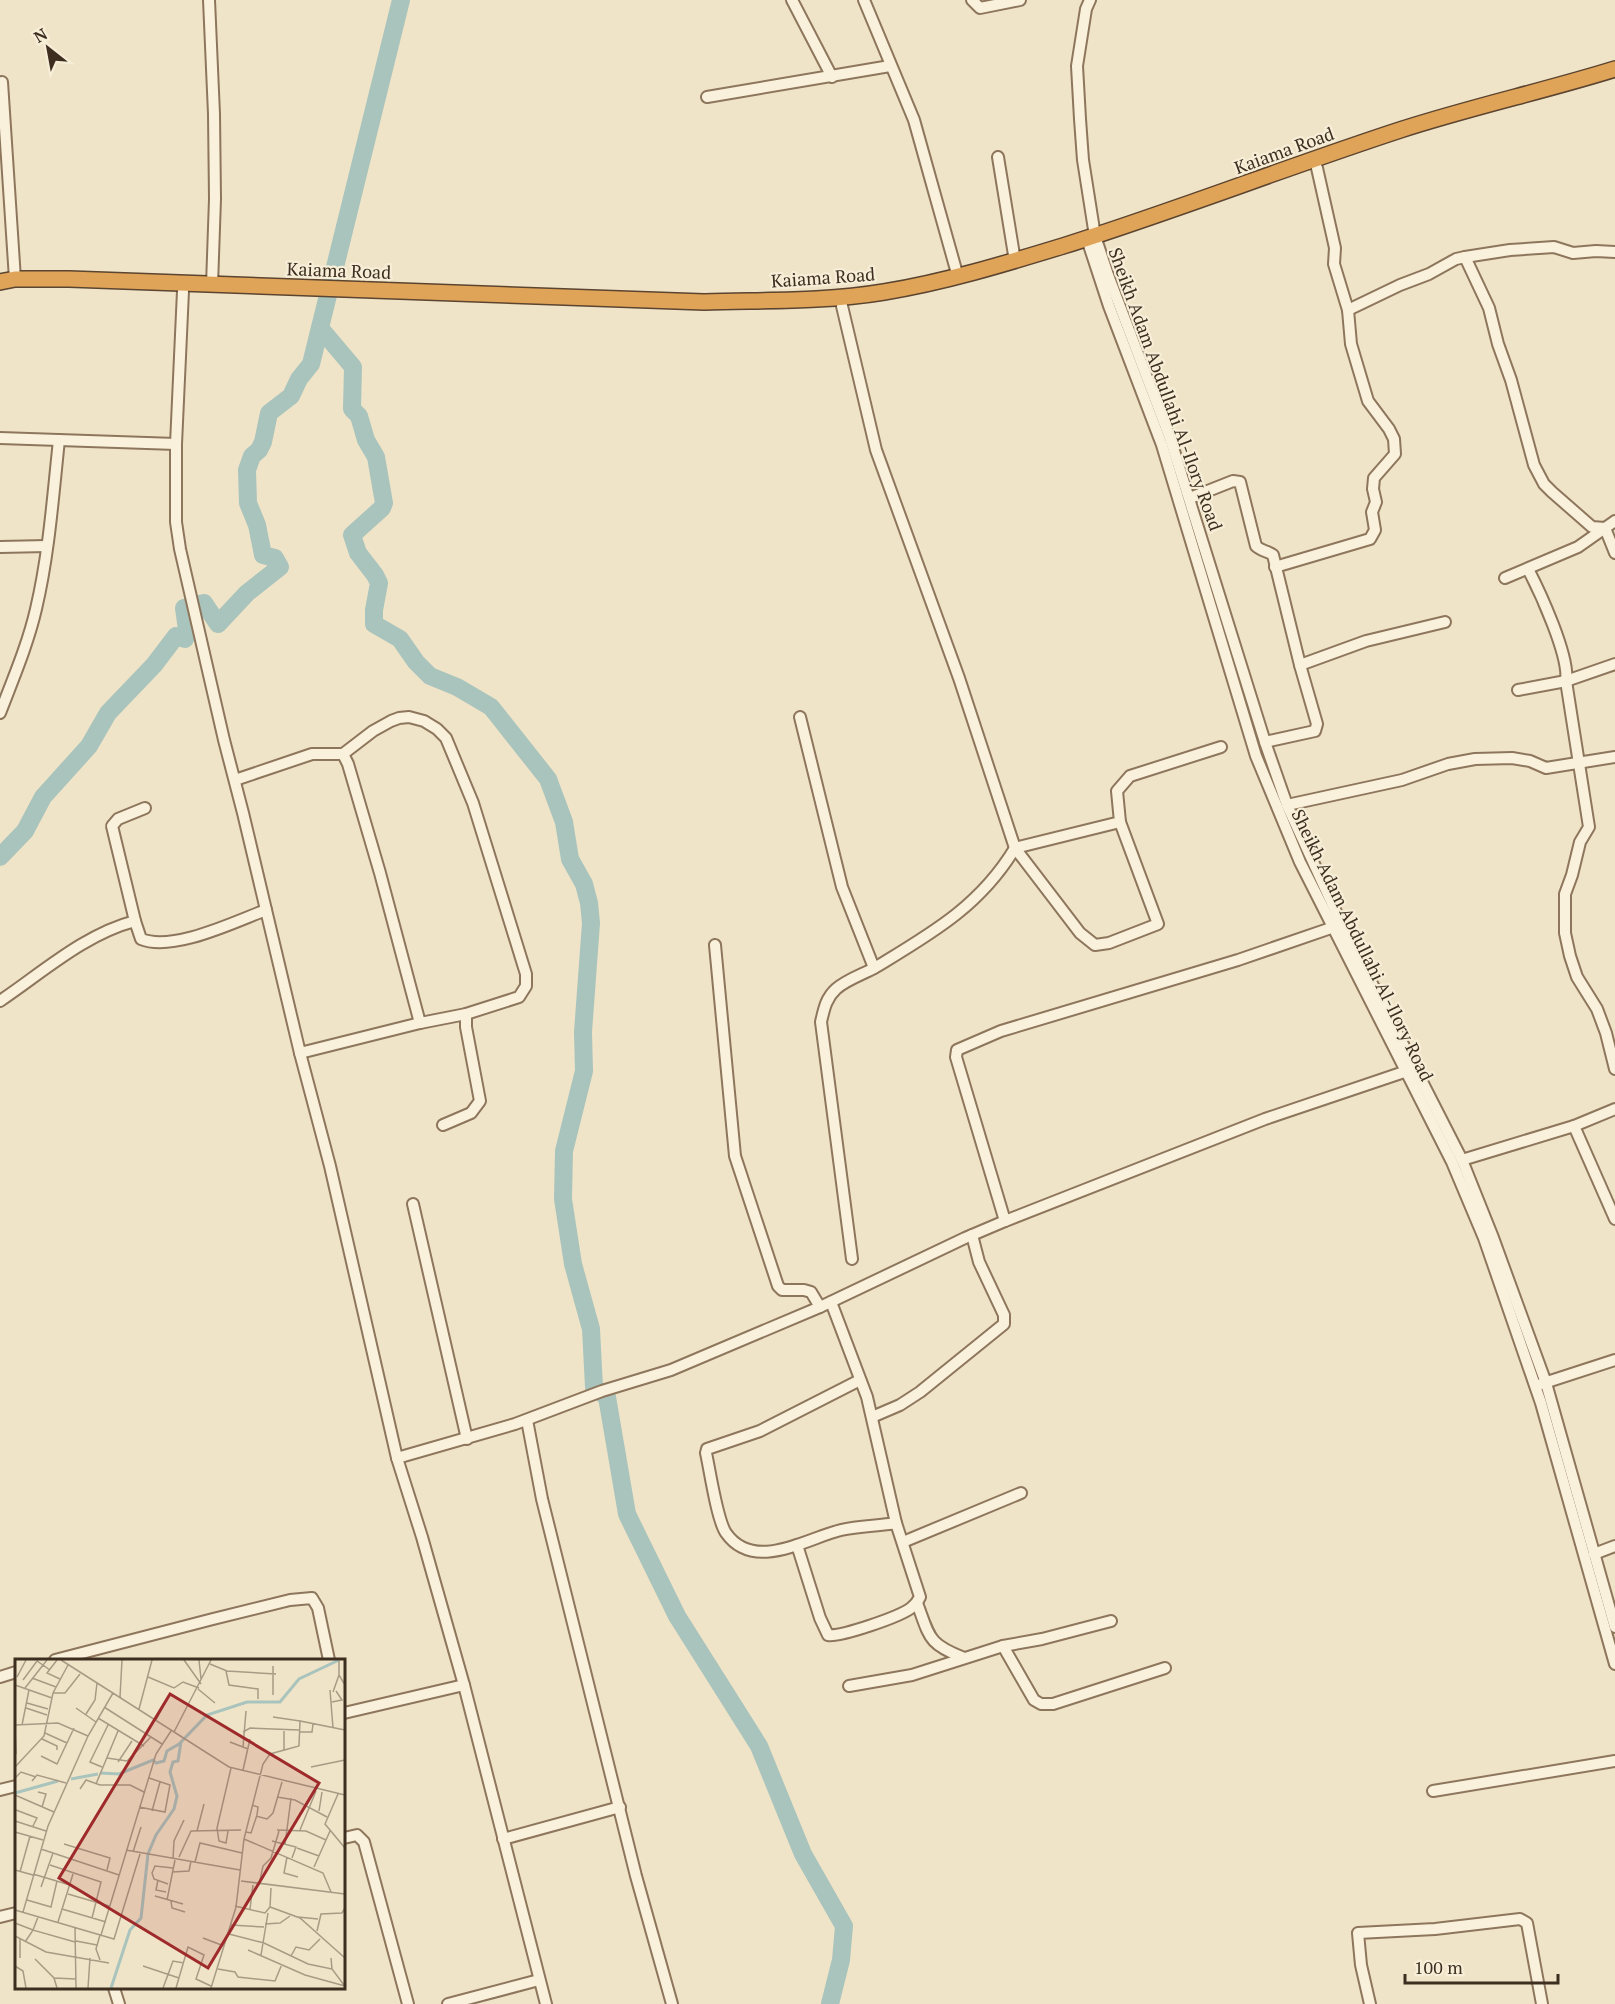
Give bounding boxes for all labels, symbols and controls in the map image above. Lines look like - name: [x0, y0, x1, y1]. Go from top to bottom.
- north arrow: [18, 18, 78, 78]
- text: N: [29, 23, 51, 48]
- street label: Kaiama Road: [1231, 121, 1337, 179]
- street label: Sheikh Adam Abdullahi Al-Ilory Road: [1103, 244, 1229, 534]
- street label: Kaiama Road: [286, 256, 392, 284]
- street label: Kaiama Road: [770, 261, 876, 293]
- street label: Sheikh Adam Abdullahi Al-Ilory Road: [1287, 805, 1439, 1085]
- inset map: [15, 1659, 345, 1989]
- scale bar: [1405, 1947, 1558, 1985]
- text: 100 m: [1414, 1955, 1463, 1979]

